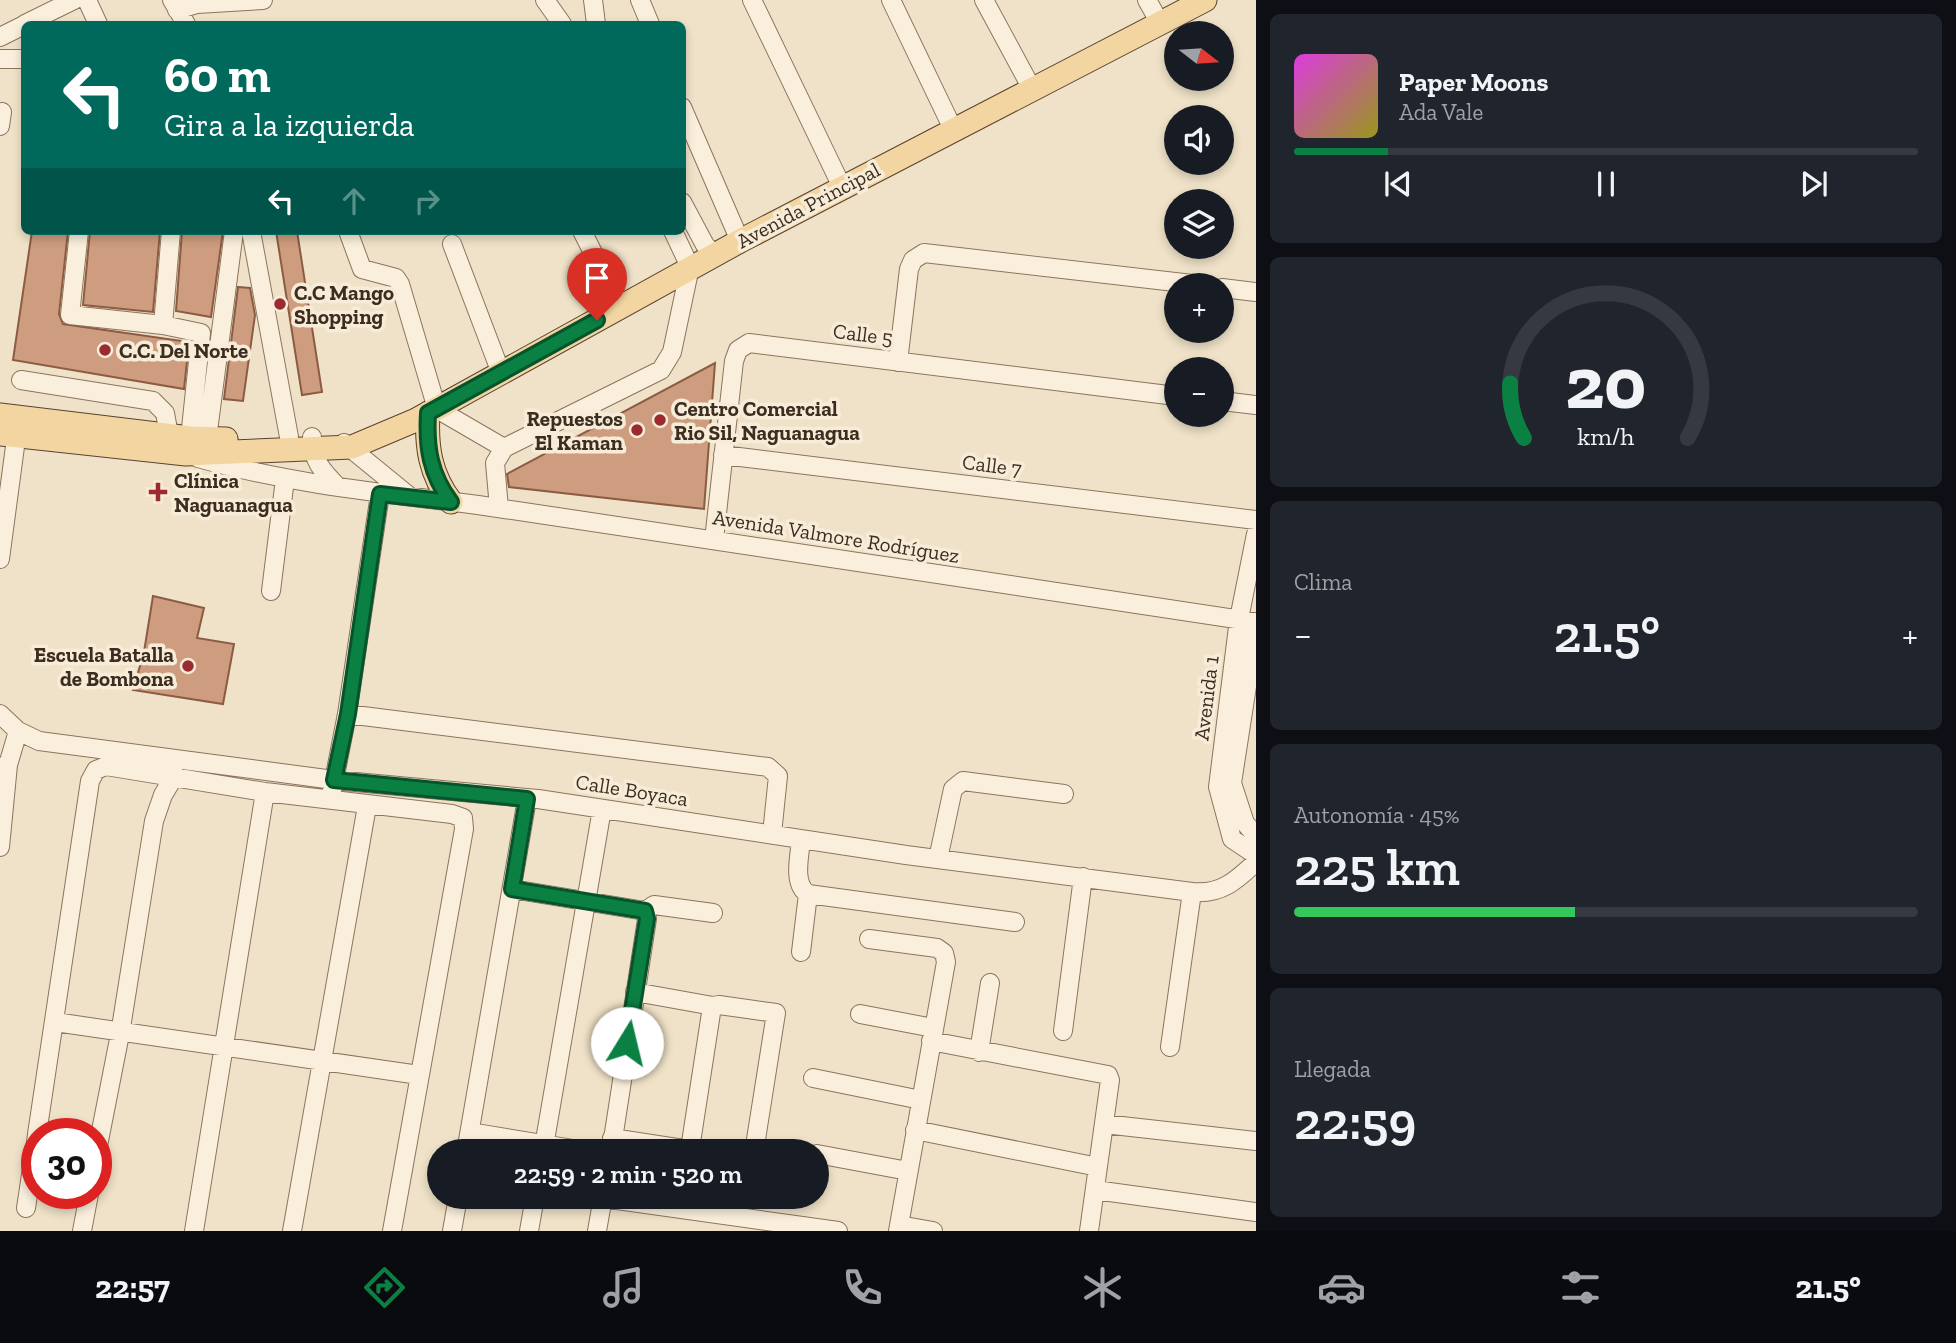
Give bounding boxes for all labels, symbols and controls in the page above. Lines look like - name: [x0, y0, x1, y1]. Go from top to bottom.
- north arrow: [1164, 21, 1234, 91]
- map controls: [1164, 21, 1234, 427]
- text: 60 m: [164, 46, 271, 105]
- icon: left: [49, 49, 140, 140]
- text: Paper Moons: [1399, 66, 1548, 98]
- text: Ada Vale: [1399, 98, 1483, 126]
- button: sound: [1164, 105, 1234, 175]
- text: Gira a la izquierda: [164, 106, 415, 144]
- street label: Avenida Principal: [732, 156, 884, 253]
- icon: previous: [1379, 165, 1417, 203]
- icon: pause: [1587, 165, 1625, 203]
- icon: next: [1795, 165, 1833, 203]
- icon: left: [262, 182, 300, 220]
- icon: ahead: [335, 182, 373, 220]
- icon: right: [408, 182, 446, 220]
- button: layers: [1164, 189, 1234, 259]
- pin: [567, 248, 627, 320]
- icon: arrive: [578, 259, 616, 297]
- button: +: [1164, 273, 1234, 343]
- place label: C.C Mango Shopping: [294, 280, 394, 329]
- marker: C.C Mango Shopping: [272, 296, 288, 312]
- street label: Calle 5: [832, 318, 894, 350]
- place label: C.C. Del Norte: [119, 338, 248, 363]
- text: 20: [1565, 340, 1647, 428]
- marker: C.C. Del Norte: [97, 342, 113, 358]
- button: −: [1164, 357, 1234, 427]
- place label: Centro Comercial Rio Sil, Naguanagua: [674, 396, 860, 445]
- place label: Repuestos El Kaman: [527, 406, 624, 455]
- marker: Centro Comercial Rio Sil, Naguanagua: [652, 412, 668, 428]
- text: km/h: [1577, 421, 1635, 451]
- marker: Repuestos El Kaman: [629, 422, 645, 438]
- street label: Calle 7: [961, 449, 1023, 481]
- place label: Clínica Naguanagua: [174, 468, 293, 517]
- marker: Clínica Naguanagua: [148, 482, 168, 502]
- street label: Avenida Valmore Rodríguez: [711, 504, 961, 568]
- text: Clima: [1294, 568, 1352, 596]
- text: 21.5°: [1554, 603, 1660, 665]
- text: −: [1294, 612, 1312, 658]
- text: +: [1902, 612, 1918, 658]
- place label: Escuela Batalla de Bombona: [34, 642, 174, 691]
- street label: Avenida 1: [1188, 654, 1224, 742]
- marker: Escuela Batalla de Bombona: [180, 658, 196, 674]
- street label: Calle Boyaca: [574, 769, 690, 811]
- text: Autonomía · 45%: [1294, 801, 1460, 829]
- text: 225 km: [1294, 836, 1460, 898]
- position arrow: [590, 1006, 664, 1080]
- text: Llegada: [1294, 1055, 1371, 1083]
- text: 22:59: [1294, 1090, 1416, 1152]
- speed limit sign: 30: [21, 1118, 112, 1209]
- text: 22:59 · 2 min · 520 m: [514, 1158, 742, 1190]
- icon: directions: [360, 1263, 409, 1312]
- icon: music: [599, 1263, 648, 1312]
- icon: phone: [838, 1263, 887, 1312]
- icon: climate: [1078, 1263, 1127, 1312]
- icon: car: [1317, 1263, 1366, 1312]
- icon: filters: [1556, 1263, 1605, 1312]
- text: 22:57: [95, 1268, 170, 1306]
- text: 21.5°: [1795, 1268, 1861, 1306]

